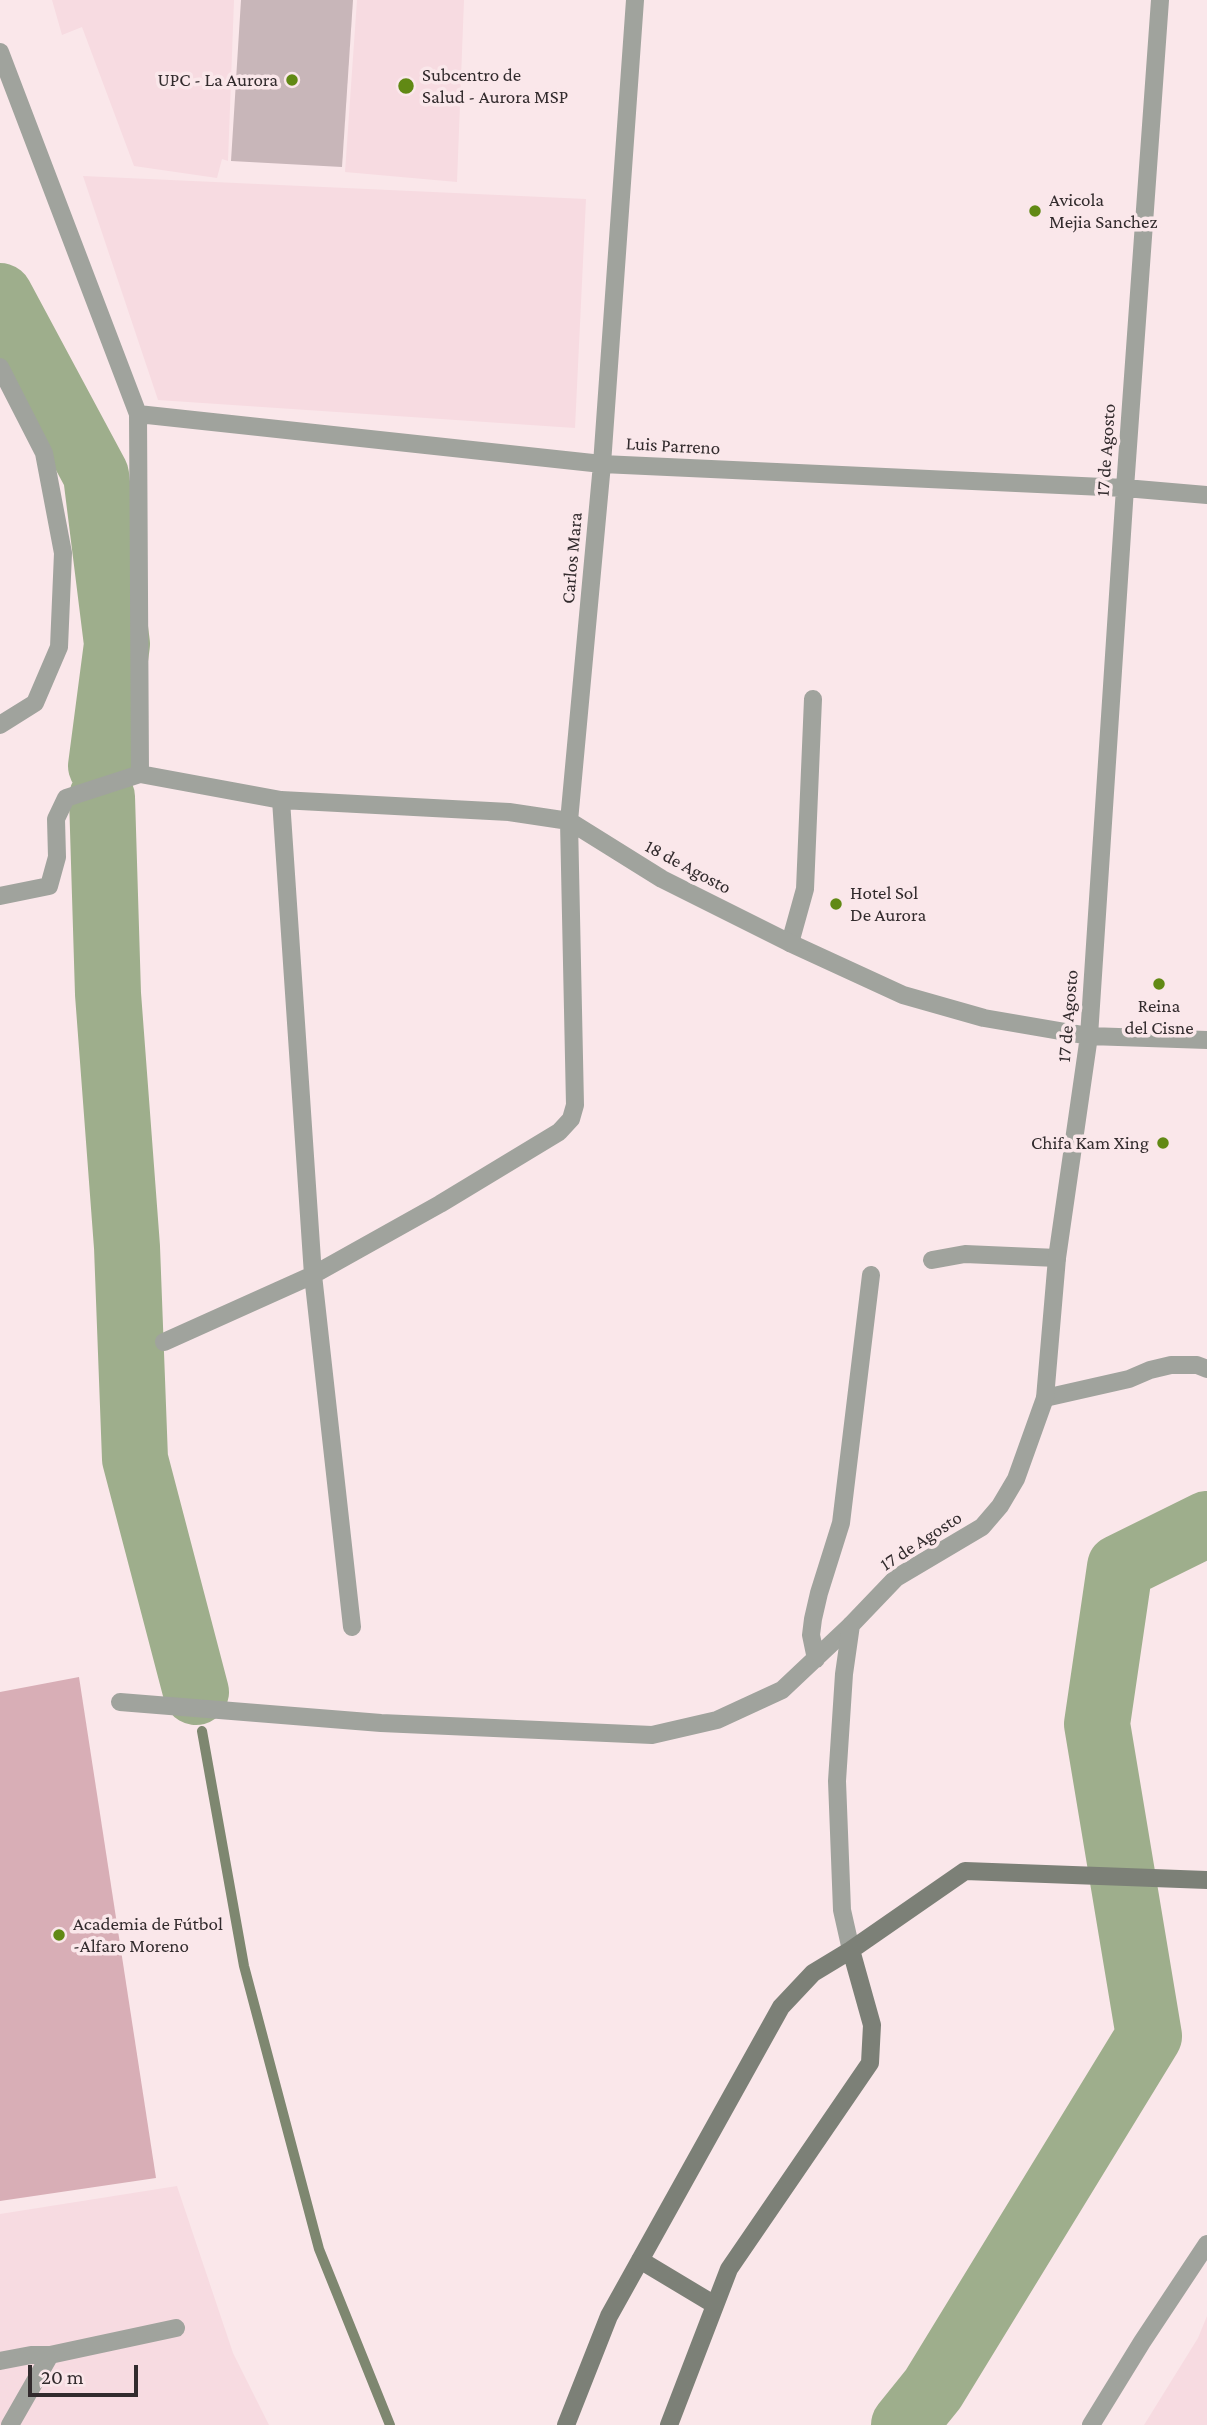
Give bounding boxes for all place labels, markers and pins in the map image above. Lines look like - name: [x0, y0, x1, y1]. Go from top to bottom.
- place label: Subcentro de Salud - Aurora MSP: [422, 64, 568, 108]
- place label: UPC - La Aurora: [157, 69, 278, 91]
- marker: UPC - La Aurora: [284, 72, 300, 88]
- marker: Subcentro de Salud - Aurora MSP: [396, 76, 416, 96]
- place label: Avicola Mejia Sanchez: [1049, 189, 1157, 233]
- marker: Avicola Mejia Sanchez: [1027, 203, 1043, 219]
- place label: Hotel Sol De Aurora: [850, 882, 926, 926]
- marker: Hotel Sol De Aurora: [828, 896, 844, 912]
- marker: Reina del Cisne: [1151, 976, 1167, 992]
- place label: Reina del Cisne: [1124, 995, 1194, 1039]
- place label: Chifa Kam Xing: [1031, 1132, 1149, 1154]
- marker: Chifa Kam Xing: [1155, 1135, 1171, 1151]
- place label: Academia de Fútbol -Alfaro Moreno: [73, 1913, 223, 1957]
- marker: Academia de Fútbol -Alfaro Moreno: [51, 1927, 67, 1943]

